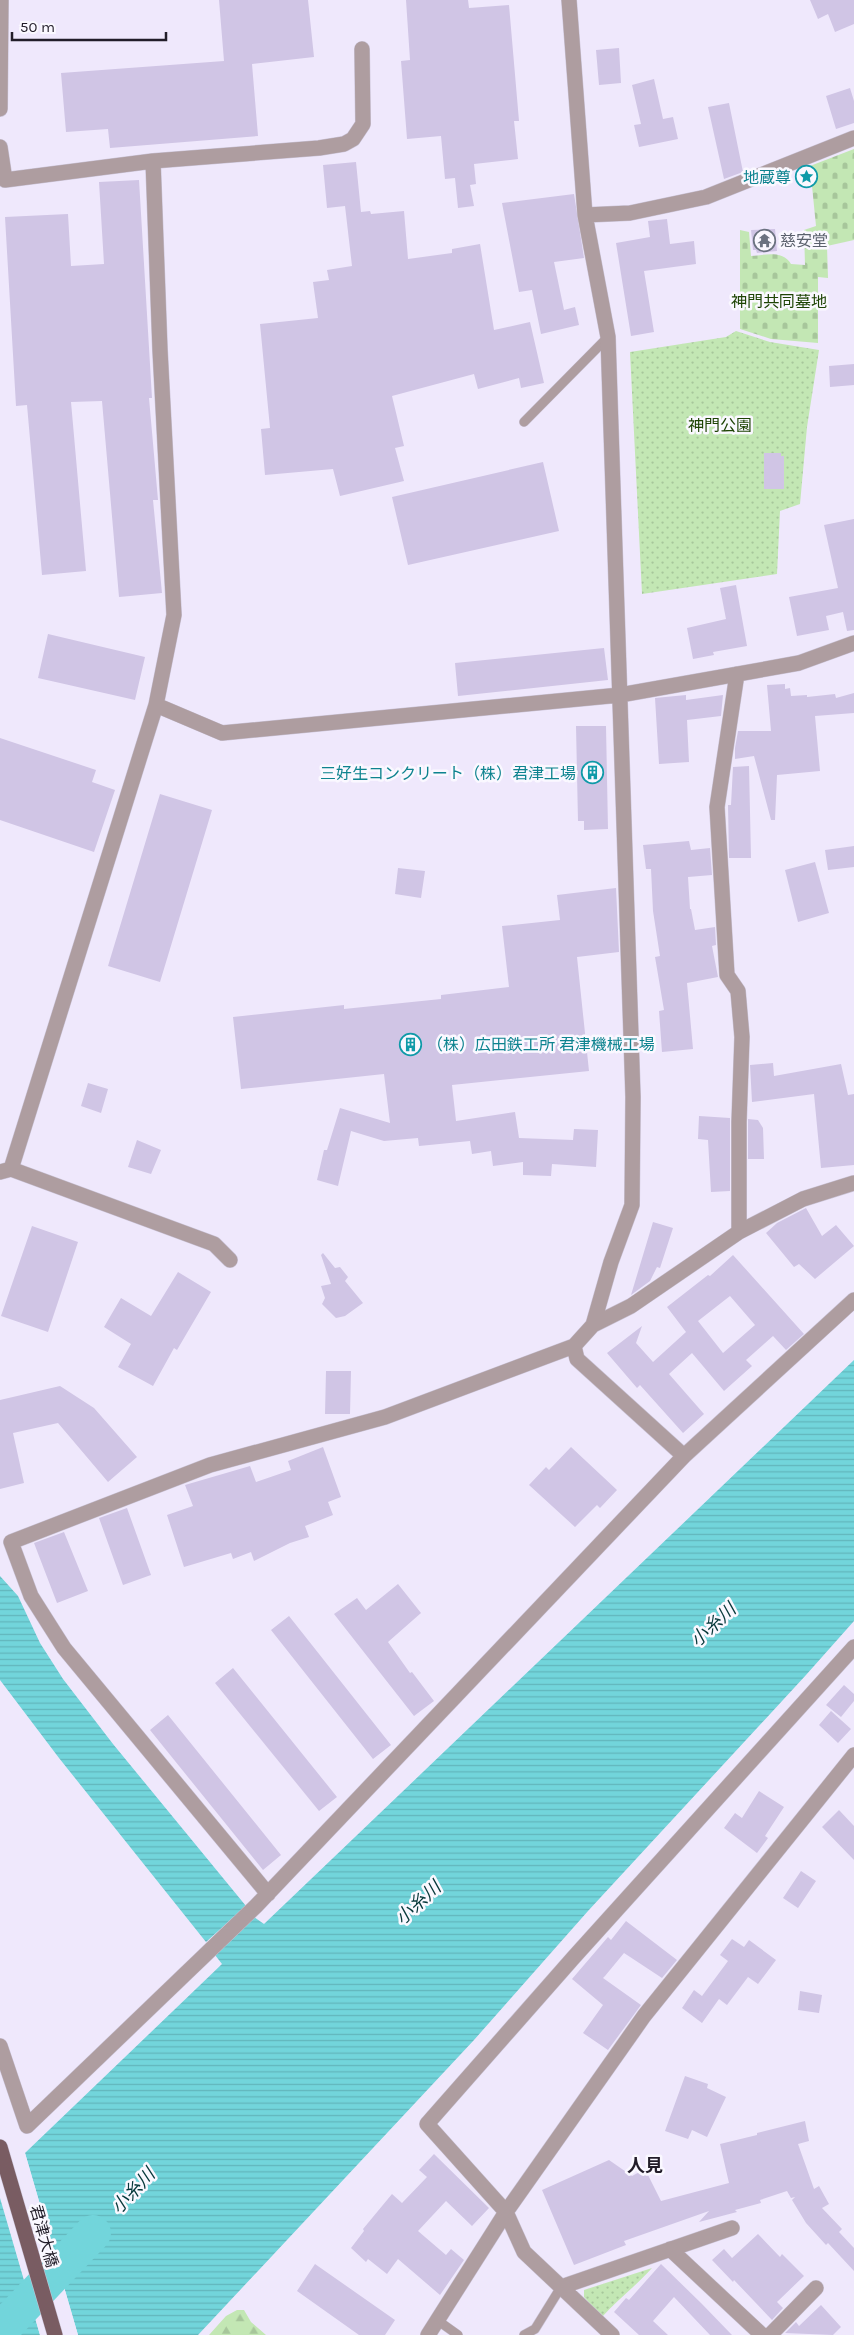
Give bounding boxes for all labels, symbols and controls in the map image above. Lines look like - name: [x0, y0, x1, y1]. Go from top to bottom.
- scale bar: [12, 10, 166, 42]
- text: 50 m: [20, 18, 55, 36]
- place icon: 地蔵尊: [795, 165, 819, 189]
- place label: 地蔵尊: [743, 168, 791, 187]
- temple icon: 慈安堂: [752, 228, 776, 252]
- place label: 慈安堂: [780, 231, 828, 250]
- park label: 神門共同墓地: [731, 292, 827, 311]
- park label: 神門公園: [688, 416, 752, 435]
- building icon: 三好生コンクリート（株）君津工場: [580, 761, 604, 785]
- place label: 三好生コンクリート（株）君津工場: [320, 764, 576, 783]
- building icon: （株）広田鉄工所 君津機械工場: [399, 1032, 423, 1056]
- place label: （株）広田鉄工所 君津機械工場: [427, 1035, 655, 1054]
- water label: 小糸川: [686, 1597, 742, 1651]
- water label: 小糸川: [391, 1875, 447, 1929]
- district label: 人見: [627, 2155, 663, 2177]
- water label: 小糸川: [107, 2162, 161, 2218]
- street label: 君津大橋: [26, 2203, 62, 2269]

